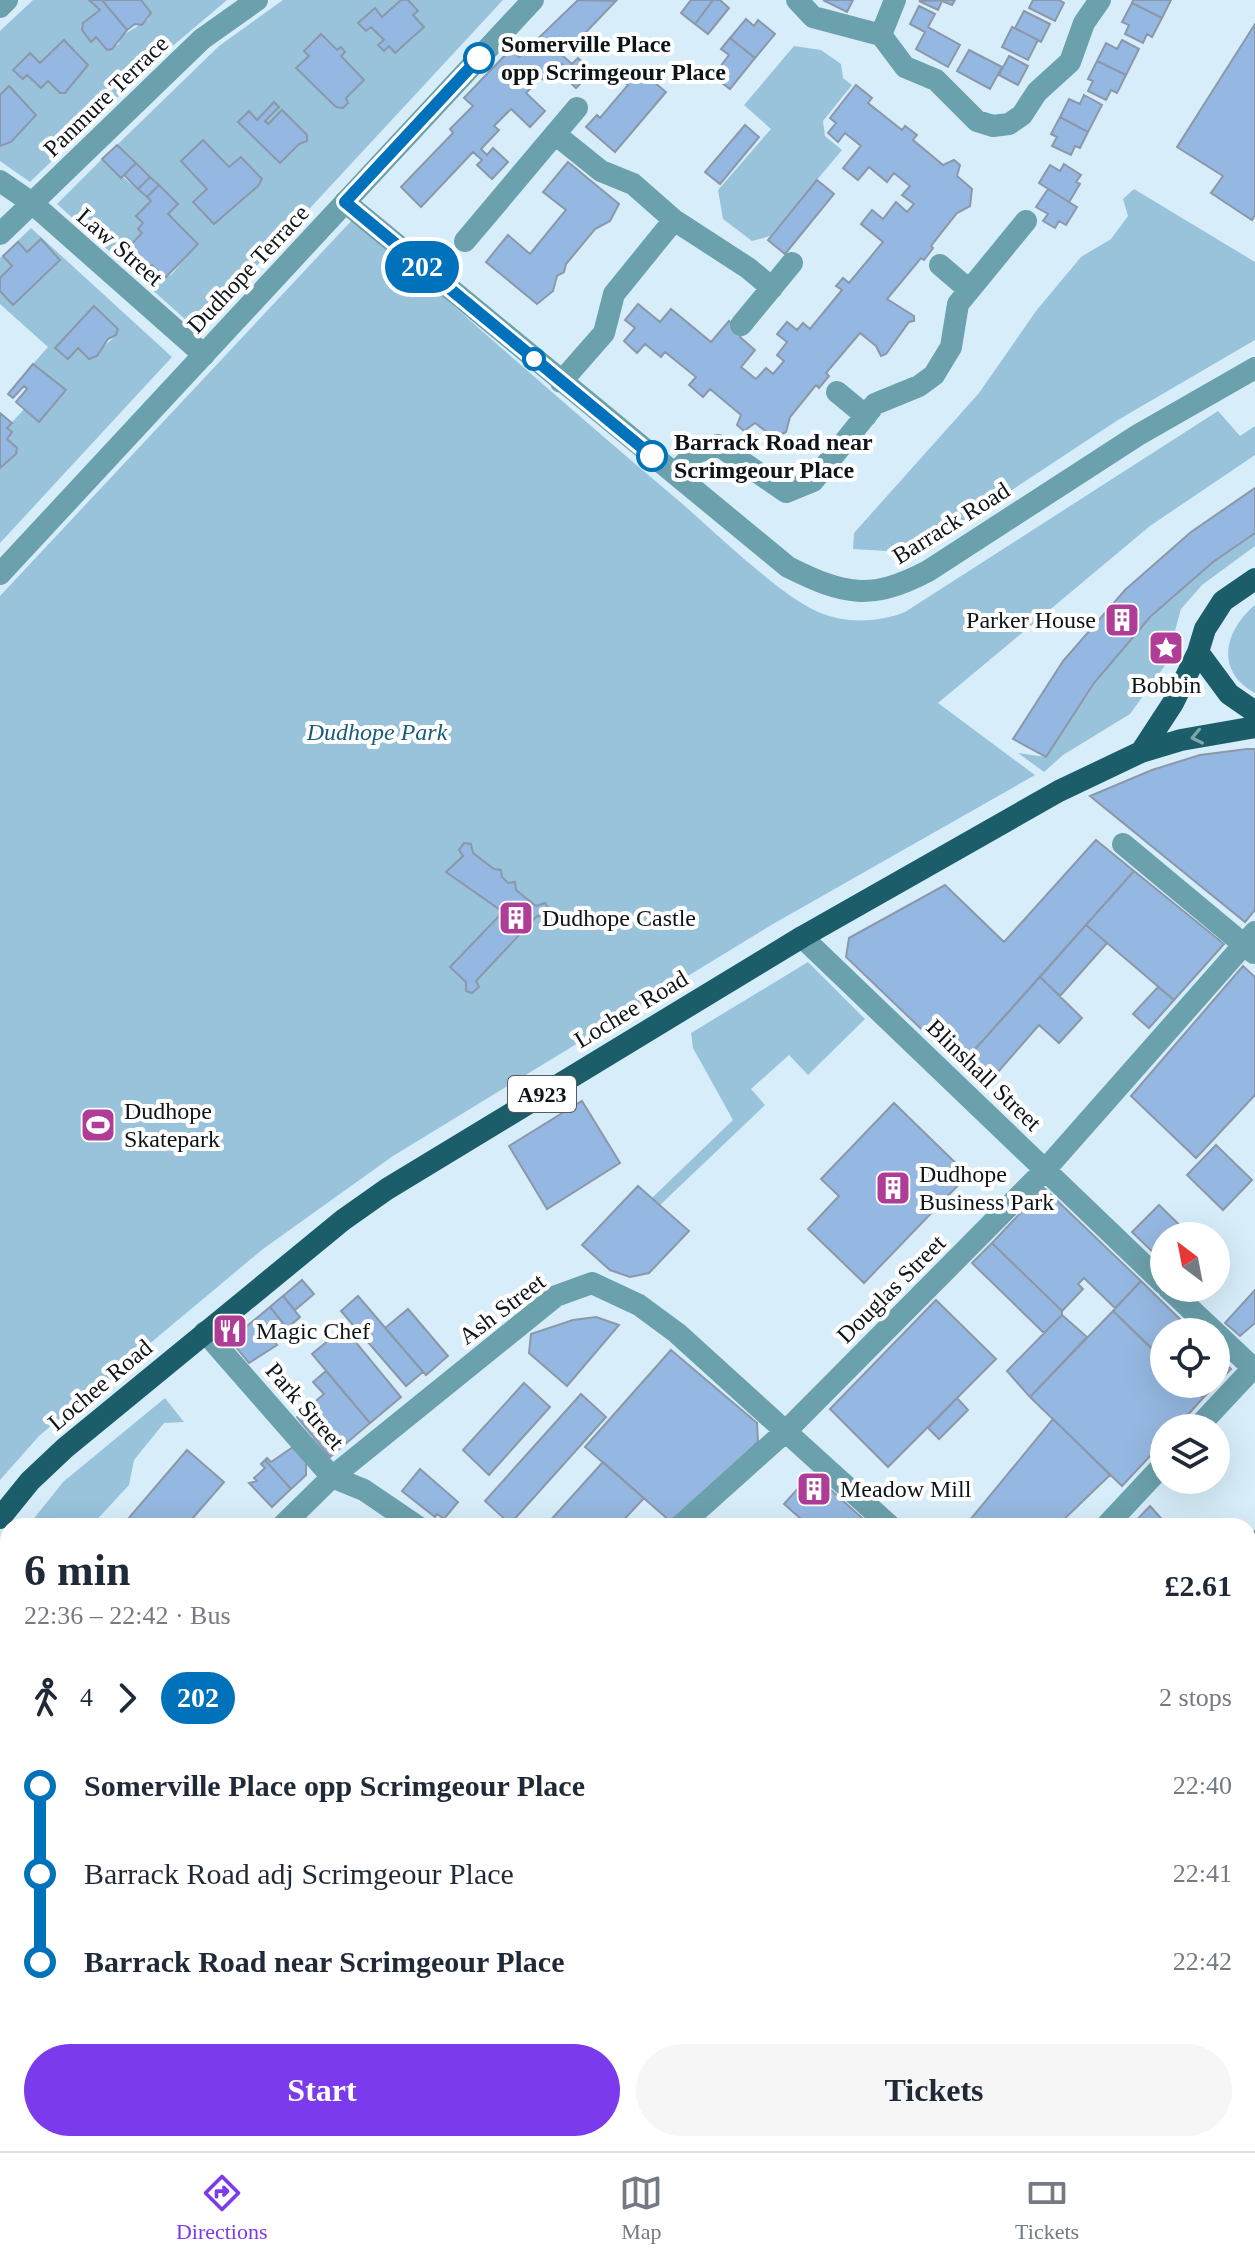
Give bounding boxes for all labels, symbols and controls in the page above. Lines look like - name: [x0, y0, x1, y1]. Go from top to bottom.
- street label: Panmure Terrace: [39, 30, 173, 162]
- place label: Somerville Place opp Scrimgeour Place: [501, 31, 726, 85]
- marker: Somerville Place opp Scrimgeour Place: [464, 43, 494, 73]
- street label: Dudhope Terrace: [182, 200, 314, 338]
- street label: Law Street: [72, 203, 168, 291]
- line badge: 202: [376, 241, 468, 293]
- text: 202: [401, 251, 443, 282]
- unlabelled marker: [523, 348, 545, 370]
- place label: Barrack Road near Scrimgeour Place: [674, 429, 873, 483]
- marker: Barrack Road near Scrimgeour Place: [637, 441, 667, 471]
- street label: Barrack Road: [888, 477, 1014, 569]
- building icon: Parker House: [1103, 601, 1141, 639]
- place label: Parker House: [966, 607, 1096, 633]
- place icon: Bobbin: [1147, 629, 1185, 667]
- place label: Bobbin: [1131, 672, 1201, 698]
- park label: Dudhope Park: [306, 719, 448, 745]
- one-way arrow: [1191, 728, 1205, 745]
- building icon: Dudhope Castle: [497, 899, 535, 937]
- place label: Dudhope Castle: [542, 905, 696, 931]
- street label: Lochee Road: [570, 965, 692, 1053]
- street label: Blinshall Street: [922, 1014, 1047, 1136]
- road number: A923: [508, 1076, 576, 1112]
- place label: Dudhope Skatepark: [124, 1098, 220, 1152]
- sports icon: Dudhope Skatepark: [79, 1106, 117, 1144]
- place label: Dudhope Business Park: [919, 1161, 1054, 1215]
- building icon: Dudhope Business Park: [874, 1169, 912, 1207]
- north arrow: [1150, 1222, 1230, 1302]
- map controls: [1150, 1222, 1230, 1494]
- street label: Douglas Street: [832, 1229, 951, 1348]
- street label: Ash Street: [454, 1268, 550, 1350]
- restaurant icon: Magic Chef: [211, 1312, 249, 1350]
- place label: Magic Chef: [256, 1318, 370, 1344]
- button: locate: [1150, 1318, 1230, 1398]
- street label: Lochee Road: [43, 1334, 157, 1436]
- street label: Park Street: [260, 1357, 350, 1455]
- button: layers: [1150, 1414, 1230, 1494]
- building icon: Meadow Mill: [795, 1470, 833, 1508]
- place label: Meadow Mill: [840, 1476, 972, 1502]
- text: 6 min: [24, 1546, 130, 1595]
- text: £2.61: [1165, 1569, 1232, 1602]
- text: 22:36 – 22:42 · Bus: [24, 1601, 231, 1630]
- icon: walk: [24, 1676, 68, 1720]
- icon: forward: [105, 1676, 149, 1720]
- text: 202: [177, 1682, 219, 1713]
- text: 4: [80, 1683, 93, 1712]
- text: 2 stops: [1159, 1683, 1232, 1712]
- text: Somerville Place opp Scrimgeour Place: [84, 1769, 585, 1802]
- text: 22:40: [1173, 1771, 1232, 1800]
- text: Barrack Road adj Scrimgeour Place: [84, 1857, 514, 1890]
- text: 22:41: [1173, 1859, 1232, 1888]
- text: Barrack Road near Scrimgeour Place: [84, 1945, 564, 1978]
- text: 22:42: [1173, 1947, 1232, 1976]
- button: Start: [24, 2044, 620, 2136]
- button: Tickets: [636, 2044, 1232, 2136]
- tab: Directions: [176, 2171, 268, 2245]
- tab: Map: [619, 2171, 663, 2245]
- tab: Tickets: [1015, 2171, 1079, 2245]

